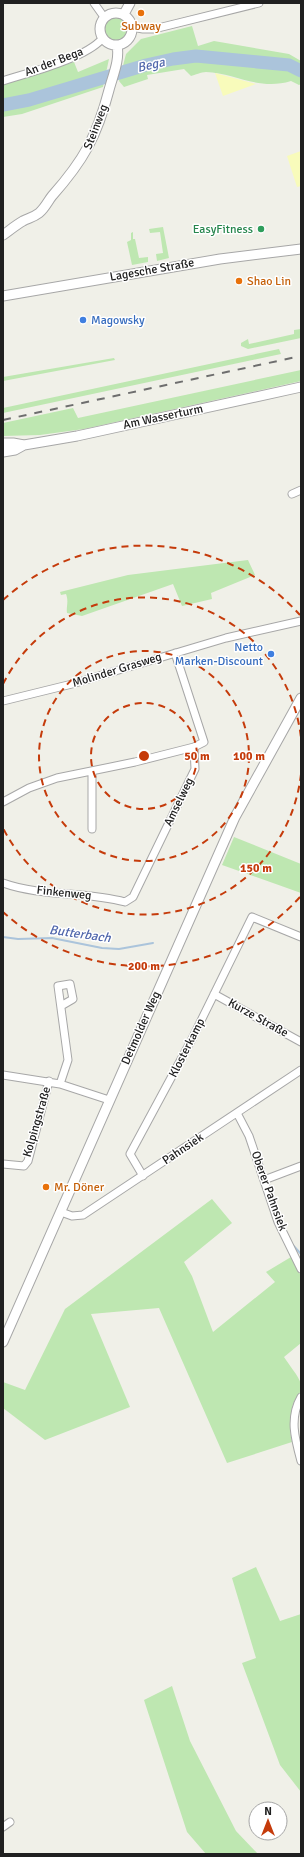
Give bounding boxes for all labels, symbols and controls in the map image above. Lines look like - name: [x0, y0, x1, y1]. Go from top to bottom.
- marker: Subway: [136, 8, 146, 18]
- place label: Subway: [121, 19, 161, 34]
- street label: An der Bega: [23, 44, 85, 80]
- water label: Bega: [136, 54, 167, 76]
- street label: Steinweg: [81, 102, 111, 152]
- place label: EasyFitness: [193, 222, 253, 237]
- marker: EasyFitness: [256, 224, 266, 234]
- street label: Lagesche Straße: [109, 255, 195, 285]
- place label: Shao Lin: [247, 274, 291, 289]
- marker: Shao Lin: [234, 276, 244, 286]
- place label: Magowsky: [91, 313, 145, 328]
- marker: Magowsky: [78, 315, 88, 325]
- street label: Am Wasserturm: [122, 401, 204, 433]
- place label: Netto Marken-Discount: [175, 640, 263, 669]
- street label: Molinder Grasweg: [70, 649, 164, 691]
- marker: Netto Marken-Discount: [266, 649, 276, 659]
- centre of rings: [137, 749, 151, 763]
- text: 50 m: [184, 749, 210, 764]
- text: 100 m: [233, 749, 265, 764]
- street label: Amselweg: [161, 775, 197, 829]
- text: 150 m: [240, 861, 272, 876]
- street label: Finkenweg: [36, 883, 92, 903]
- water label: Butterbach: [48, 922, 113, 946]
- text: 200 m: [128, 959, 160, 974]
- street label: Detmolder Weg: [118, 989, 164, 1067]
- street label: Kurze Straße: [225, 995, 291, 1041]
- street label: Klosterkamp: [166, 1016, 208, 1080]
- street label: Kolpingstraße: [20, 1085, 54, 1159]
- street label: Pahnsiek: [160, 1130, 206, 1168]
- street label: Oberer Pahnsiek: [248, 1149, 290, 1233]
- place label: Mr. Döner: [54, 1180, 105, 1195]
- marker: Mr. Döner: [41, 1182, 51, 1192]
- north arrow: [248, 1801, 288, 1841]
- text: N: [264, 1805, 272, 1818]

